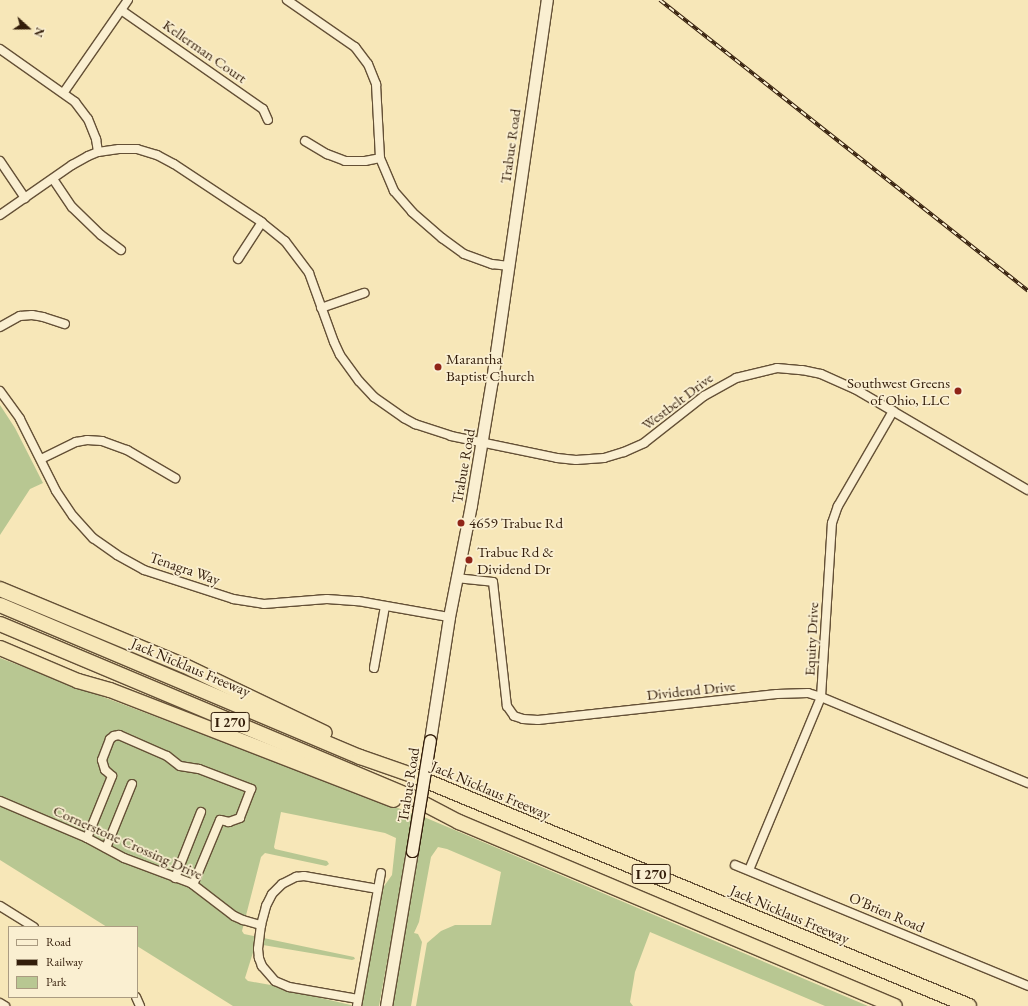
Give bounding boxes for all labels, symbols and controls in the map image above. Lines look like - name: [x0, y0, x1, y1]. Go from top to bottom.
- north arrow: [8, 8, 48, 48]
- street label: Kellerman Court: [160, 15, 250, 87]
- text: N: [31, 26, 47, 39]
- street label: Trabue Road: [496, 107, 524, 185]
- place label: Marantha Baptist Church: [446, 349, 535, 384]
- marker: Marantha Baptist Church: [433, 362, 443, 372]
- street label: Westbelt Drive: [638, 368, 716, 434]
- place label: Southwest Greens of Ohio, LLC: [847, 373, 950, 408]
- marker: Southwest Greens of Ohio, LLC: [953, 386, 963, 396]
- street label: Trabue Road: [448, 427, 478, 505]
- place label: 4659 Trabue Rd: [469, 514, 563, 532]
- marker: 4659 Trabue Rd: [456, 518, 466, 528]
- place label: Trabue Rd & Dividend Dr: [477, 542, 554, 577]
- street label: Tenagra Way: [147, 548, 223, 588]
- marker: Trabue Rd & Dividend Dr: [464, 555, 474, 565]
- street label: Equity Drive: [800, 602, 822, 676]
- street label: Jack Nicklaus Freeway: [129, 634, 253, 700]
- street label: Dividend Drive: [646, 676, 736, 704]
- road number: I 270: [210, 710, 250, 734]
- street label: Trabue Road: [393, 746, 423, 824]
- street label: Jack Nicklaus Freeway: [429, 757, 553, 823]
- street label: Cornerstone Crossing Drive: [51, 801, 205, 883]
- road number: I 270: [631, 862, 671, 886]
- street label: Jack Nicklaus Freeway: [728, 881, 852, 947]
- street label: O'Brien Road: [847, 888, 927, 936]
- legend: [8, 926, 138, 998]
- text: Road: [46, 934, 71, 950]
- text: Railway: [46, 954, 83, 970]
- text: Park: [46, 974, 66, 990]

